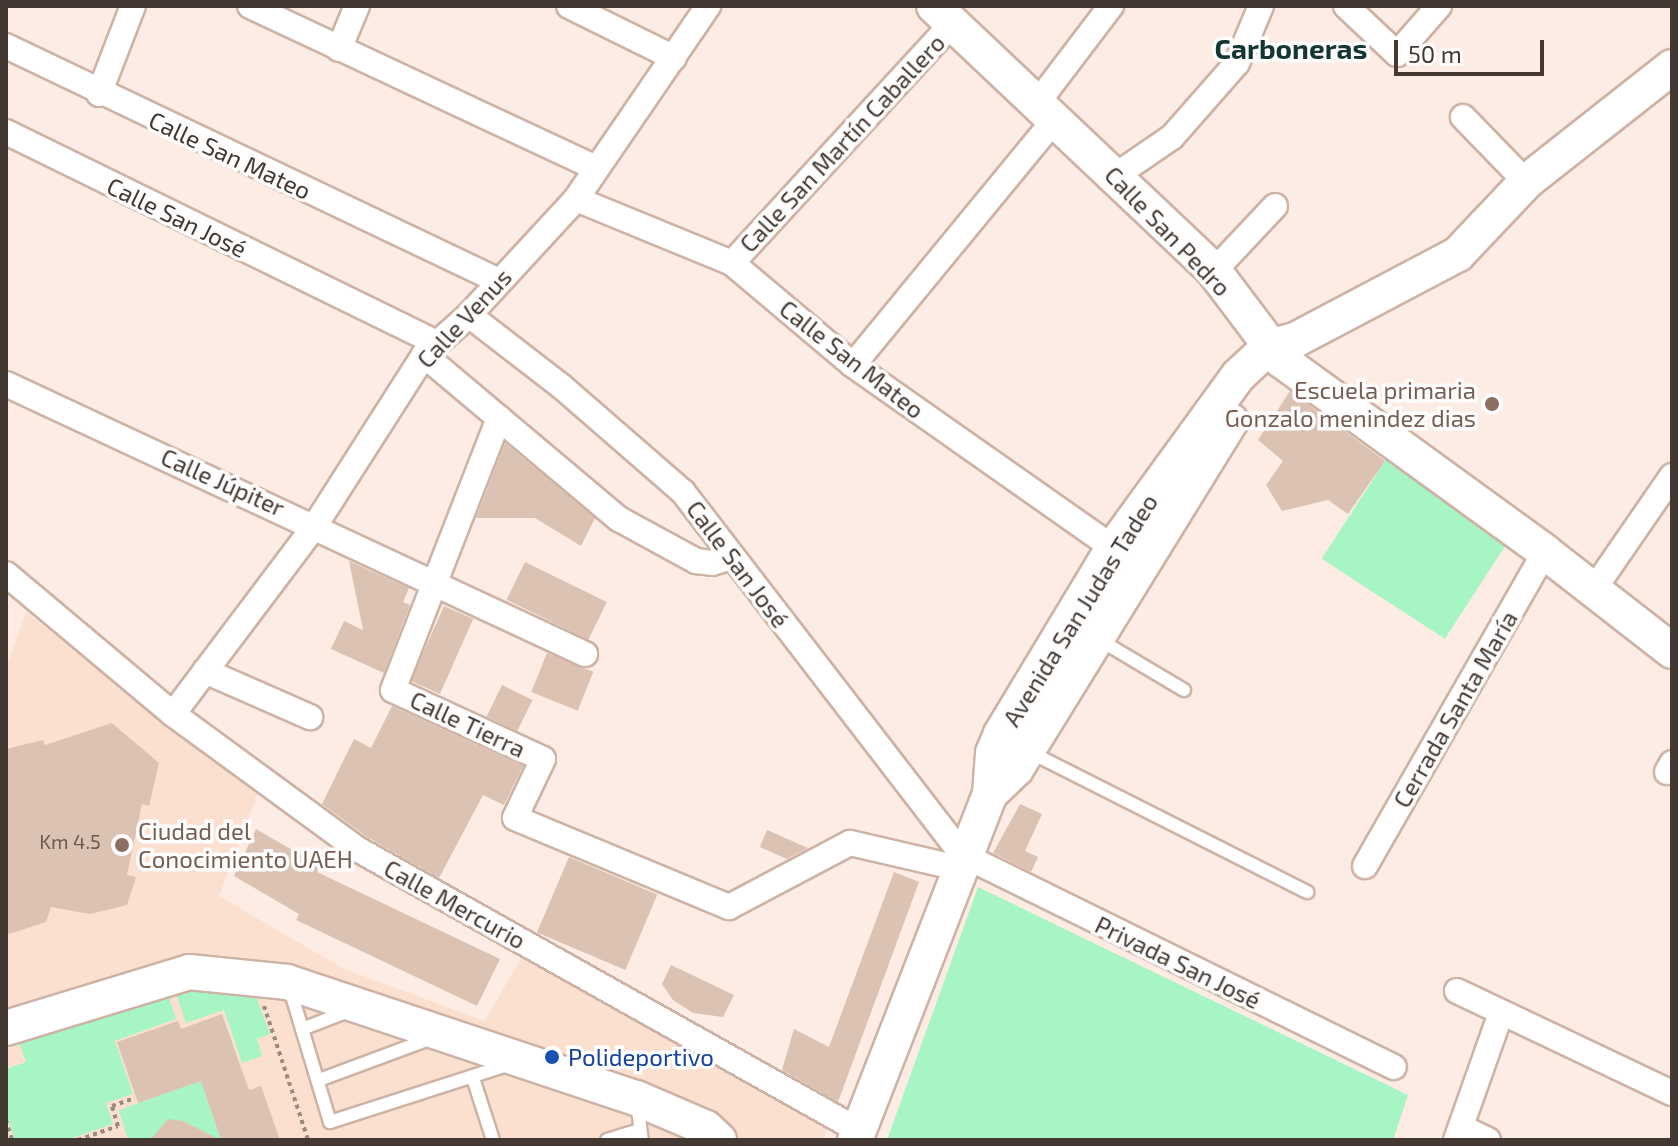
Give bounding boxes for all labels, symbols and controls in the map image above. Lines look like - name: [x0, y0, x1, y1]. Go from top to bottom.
- scale bar: [1398, 24, 1548, 74]
- street label: Calle San Martín Caballero: [733, 28, 951, 258]
- district label: Carboneras: [1215, 31, 1367, 65]
- text: 50 m: [1408, 39, 1462, 68]
- street label: Calle San Mateo: [145, 105, 315, 205]
- street label: Calle San Pedro: [1099, 160, 1237, 302]
- street label: Calle San José: [102, 171, 252, 263]
- street label: Calle Venus: [411, 262, 517, 374]
- street label: Calle San Mateo: [774, 294, 930, 424]
- place label: Escuela primaria Gonzalo menindez dias: [1225, 376, 1476, 432]
- marker: Escuela primaria Gonzalo menindez dias: [1483, 395, 1501, 413]
- street label: Calle Júpiter: [157, 442, 289, 522]
- street label: Avenida San Judas Tadeo: [996, 488, 1164, 732]
- street label: Calle San José: [681, 495, 795, 633]
- street label: Cerrada Santa María: [1387, 605, 1523, 813]
- street label: Calle Tierra: [405, 685, 531, 763]
- place label: Ciudad del Conocimiento UAEH: [138, 817, 353, 873]
- house number: Km 4.5: [39, 829, 101, 853]
- marker: Ciudad del Conocimiento UAEH: [113, 836, 131, 854]
- street label: Calle Mercurio: [379, 853, 531, 955]
- street label: Privada San José: [1091, 909, 1265, 1015]
- place label: Polideportivo: [568, 1043, 714, 1071]
- marker: Polideportivo: [543, 1048, 561, 1066]

